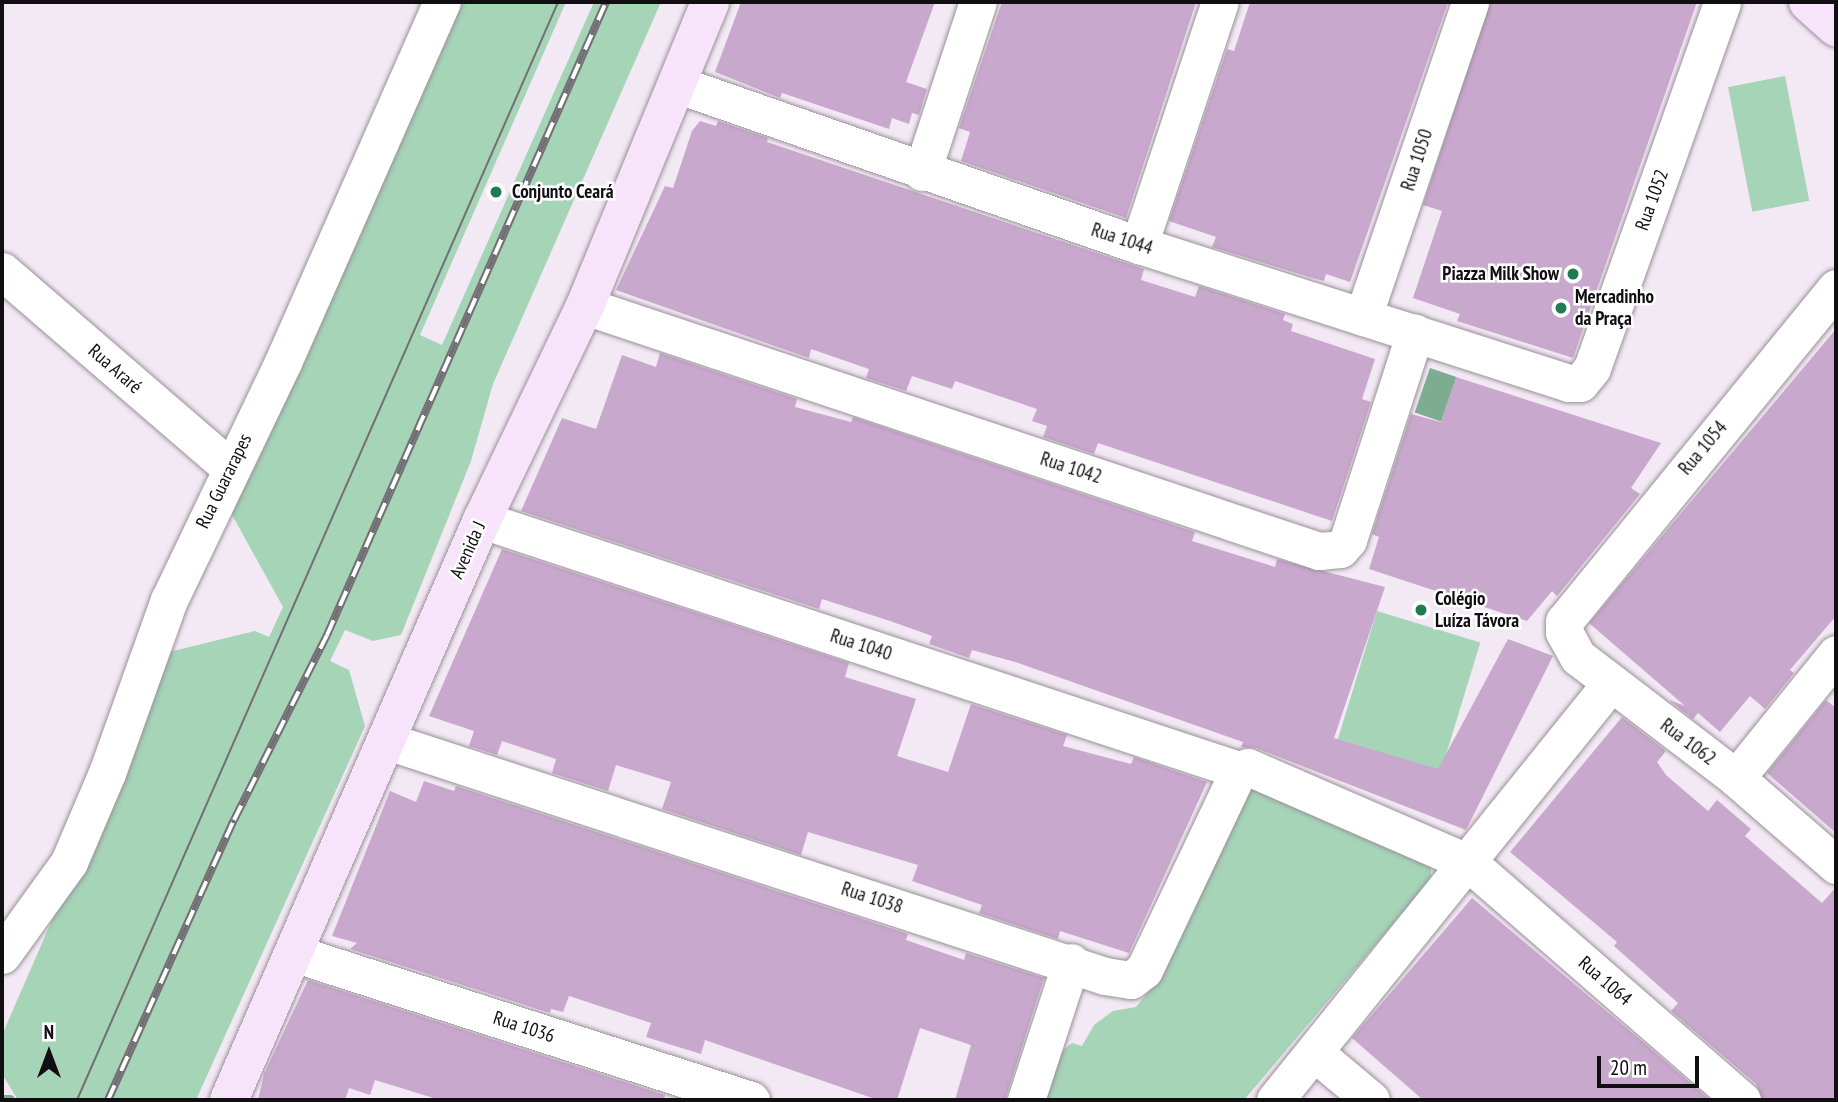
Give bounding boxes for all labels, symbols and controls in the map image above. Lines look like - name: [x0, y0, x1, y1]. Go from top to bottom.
- street label: Rua 1050: [1396, 126, 1438, 194]
- street label: Rua 1052: [1630, 166, 1674, 234]
- place label: Conjunto Ceará: [512, 181, 614, 203]
- marker: Conjunto Ceará: [486, 182, 506, 202]
- street label: Rua 1044: [1088, 218, 1156, 260]
- place label: Piazza Milk Show: [1442, 263, 1559, 285]
- marker: Piazza Milk Show: [1565, 266, 1581, 282]
- place label: Mercadinho da Praça: [1575, 286, 1654, 330]
- marker: Mercadinho da Praça: [1553, 300, 1569, 316]
- street label: Rua Araré: [83, 339, 147, 399]
- street label: Rua 1054: [1674, 416, 1732, 480]
- street label: Rua Guararapes: [191, 430, 257, 532]
- street label: Rua 1042: [1037, 447, 1105, 489]
- street label: Avenida J: [445, 518, 491, 582]
- place label: Colégio Luíza Távora: [1435, 588, 1520, 632]
- marker: Colégio Luíza Távora: [1413, 602, 1429, 618]
- street label: Rua 1040: [827, 624, 895, 666]
- street label: Rua 1062: [1656, 714, 1720, 770]
- street label: Rua 1038: [838, 877, 906, 919]
- street label: Rua 1064: [1574, 952, 1636, 1010]
- street label: Rua 1036: [490, 1006, 558, 1048]
- north arrow: [14, 1018, 84, 1088]
- text: N: [44, 1020, 54, 1044]
- scale bar: [1600, 1042, 1702, 1086]
- text: 20 m: [1610, 1054, 1647, 1081]

